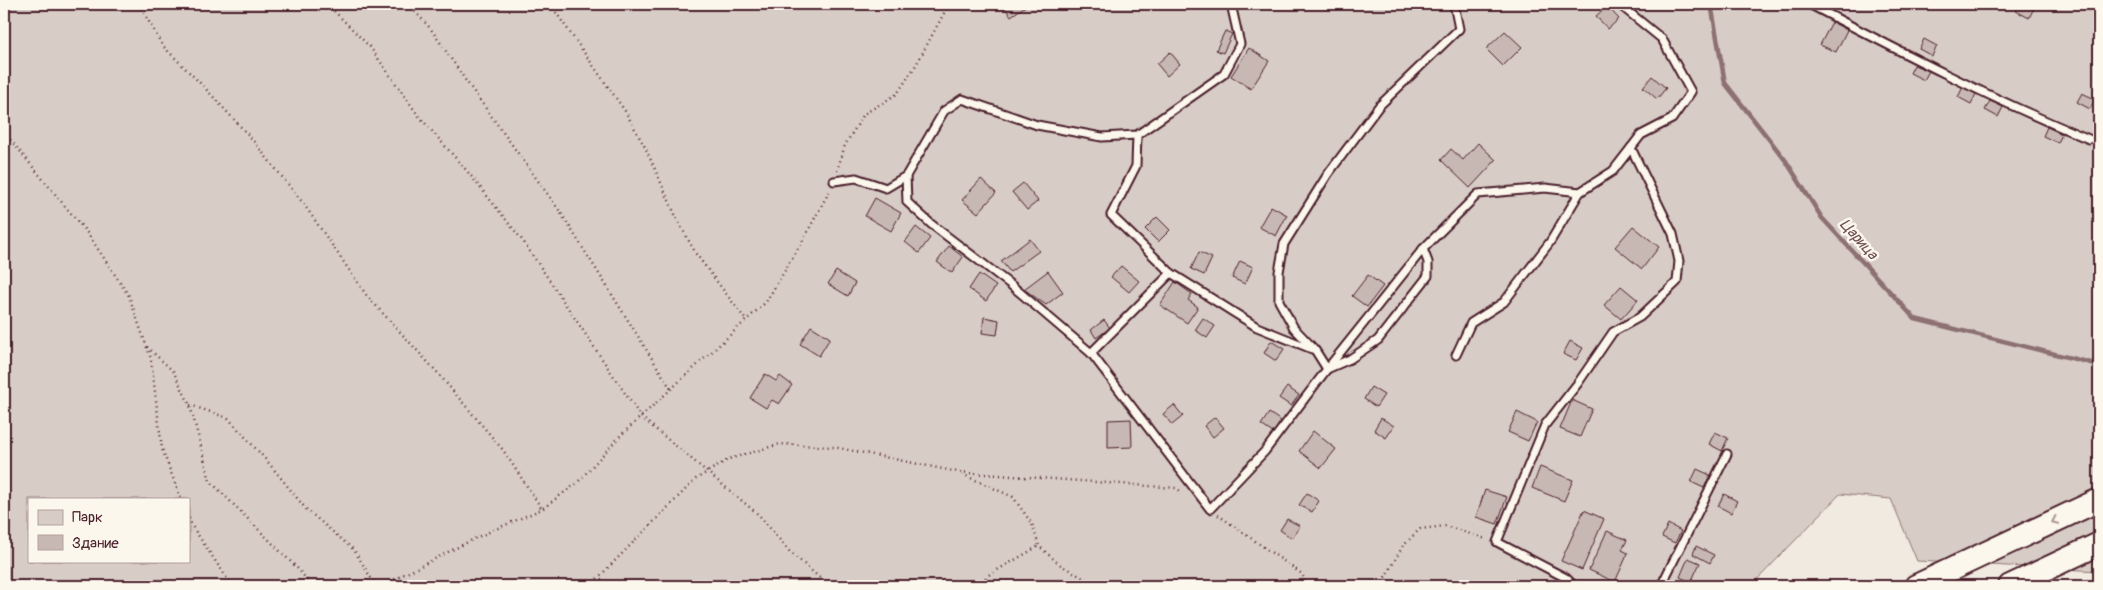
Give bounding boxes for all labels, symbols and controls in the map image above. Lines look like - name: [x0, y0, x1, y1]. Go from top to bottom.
- water label: Царица: [1836, 215, 1882, 264]
- legend: [28, 498, 190, 562]
- text: Парк: [72, 508, 103, 527]
- one-way arrow: [2051, 515, 2060, 526]
- text: Здание: [72, 534, 119, 553]

